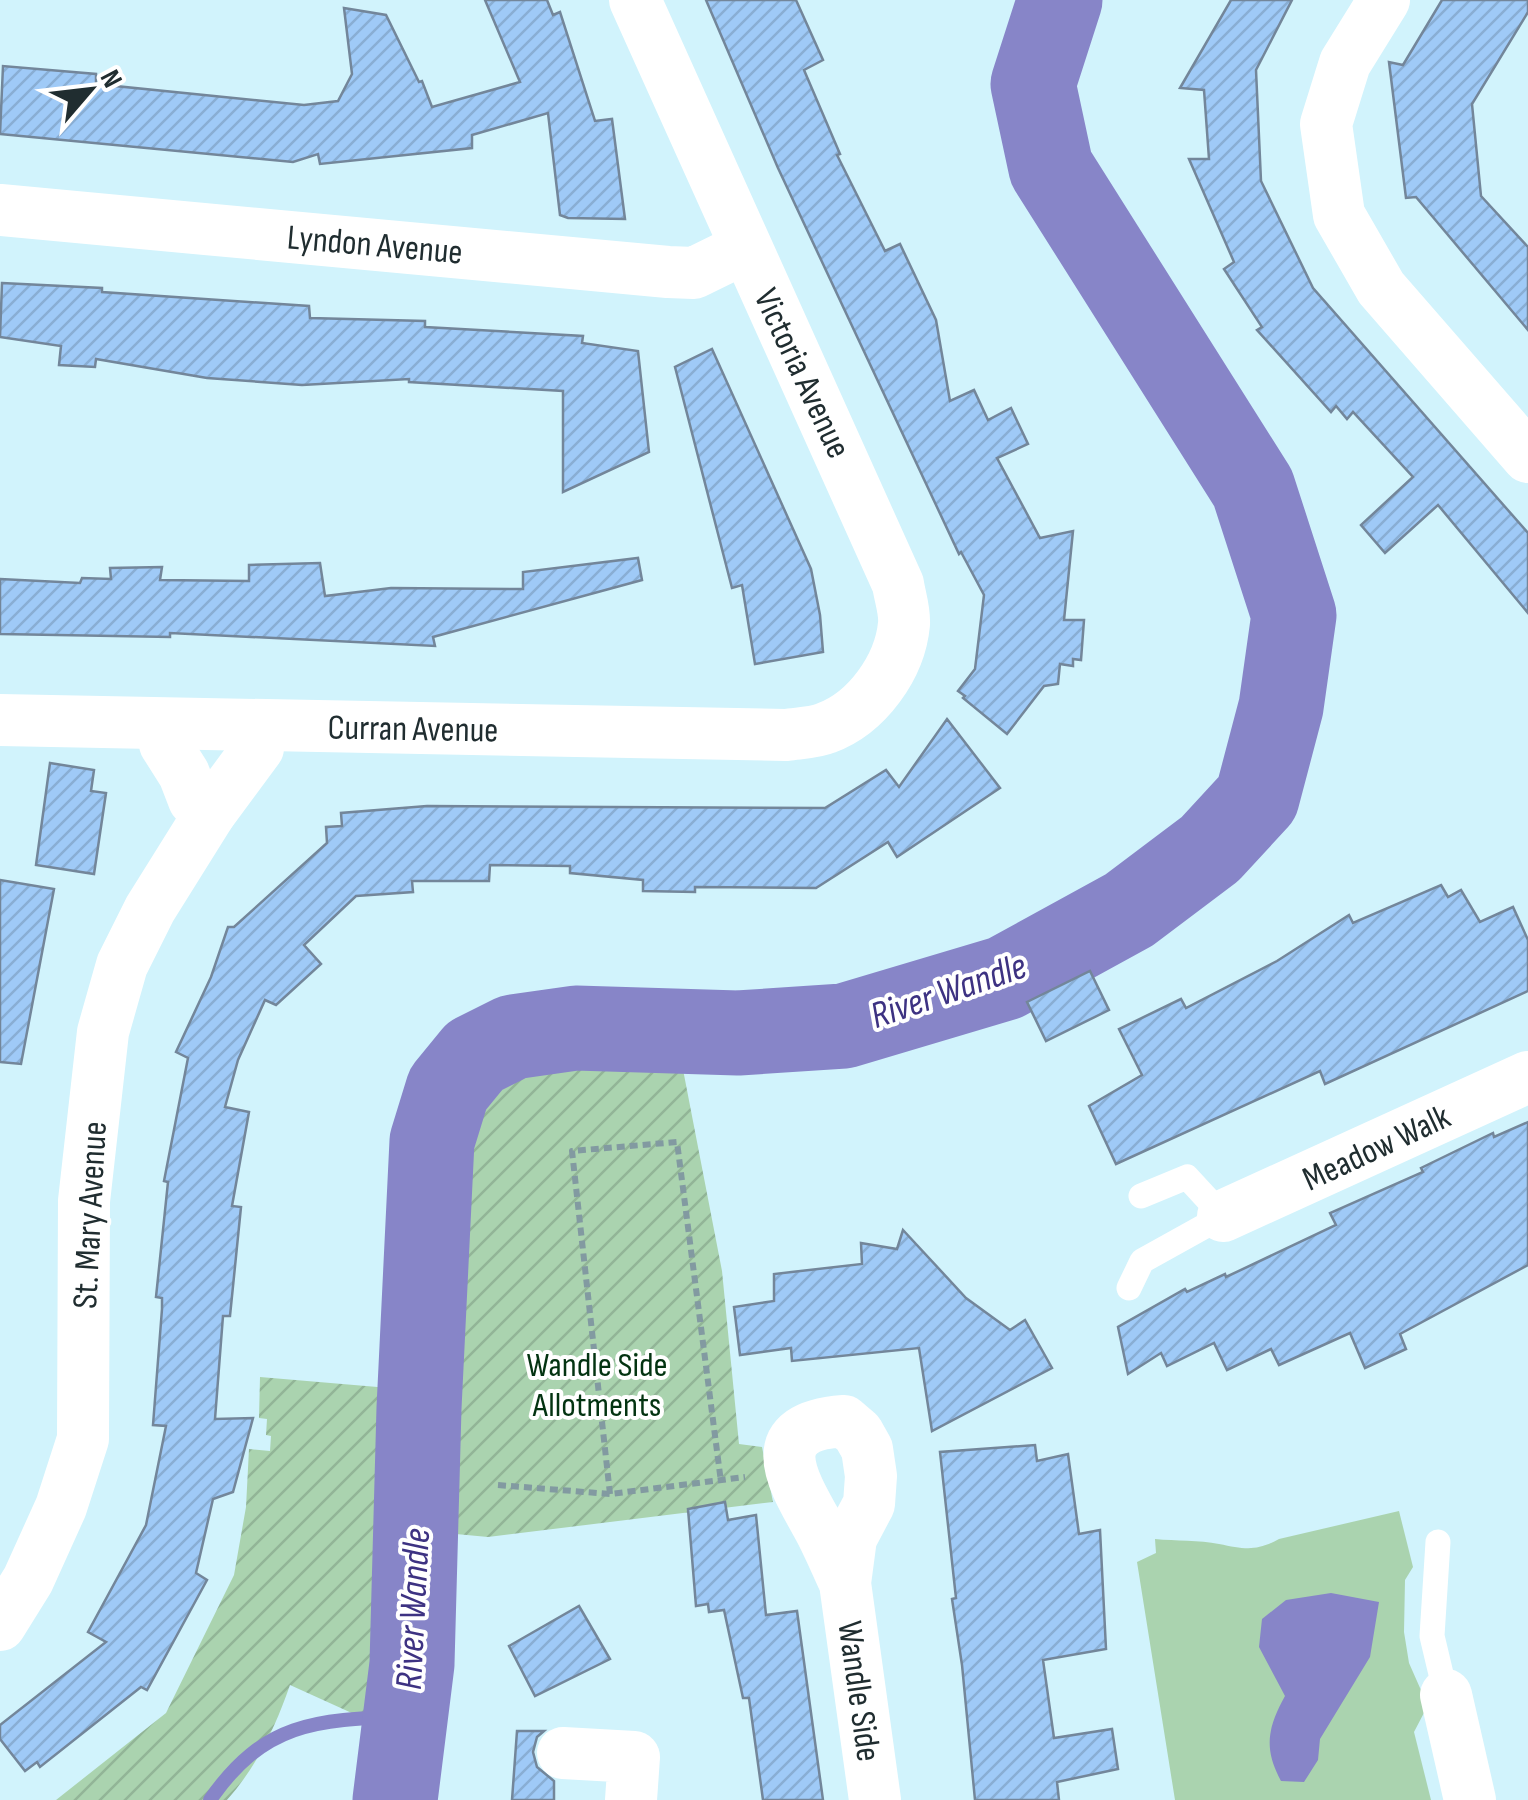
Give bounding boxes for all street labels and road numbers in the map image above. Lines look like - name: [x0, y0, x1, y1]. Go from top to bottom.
- street label: Lyndon Avenue: [285, 216, 464, 275]
- street label: Victoria Avenue: [744, 282, 860, 465]
- street label: Curran Avenue: [327, 707, 499, 752]
- street label: Meadow Walk: [1296, 1095, 1458, 1201]
- street label: St. Mary Avenue: [64, 1120, 117, 1310]
- street label: Wandle Side: [827, 1618, 890, 1764]

